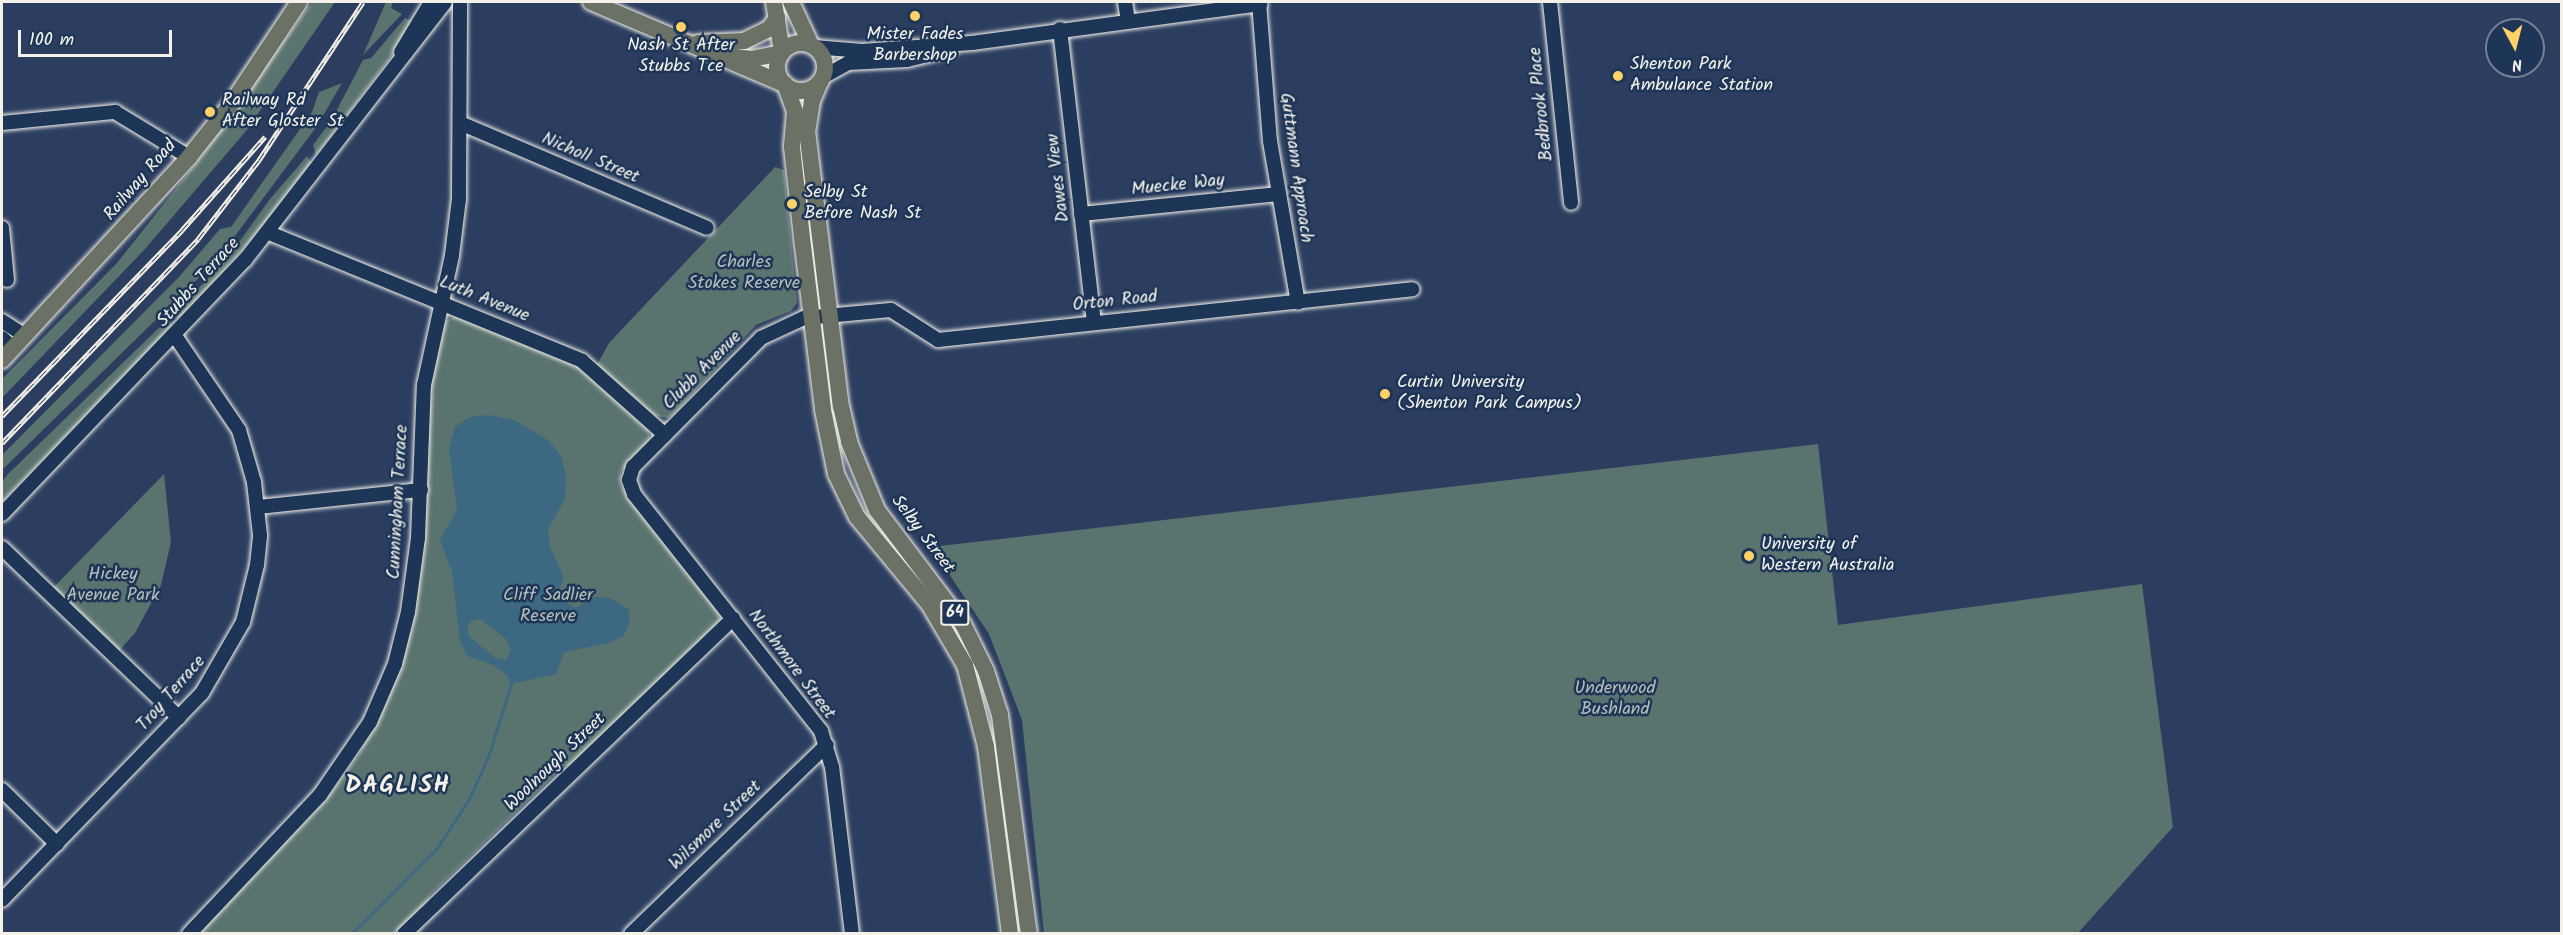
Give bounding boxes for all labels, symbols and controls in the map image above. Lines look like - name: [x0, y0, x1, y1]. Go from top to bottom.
- marker: Mister Fades Barbershop: [908, 9, 922, 23]
- scale bar: [21, 18, 176, 56]
- north arrow: [2485, 18, 2545, 78]
- marker: Nash St After Stubbs Tce: [674, 20, 688, 34]
- place label: Mister Fades Barbershop: [866, 25, 964, 68]
- text: 100 m: [29, 26, 74, 55]
- place label: Nash St After Stubbs Tce: [627, 36, 735, 78]
- street label: Bedbrook Place: [1525, 46, 1559, 162]
- text: N: [2510, 51, 2524, 77]
- place label: Shenton Park Ambulance Station: [1630, 55, 1773, 98]
- marker: Shenton Park Ambulance Station: [1611, 69, 1625, 83]
- place label: Railway Rd After Gloster St: [222, 91, 344, 134]
- street label: Guttmann Approach: [1274, 92, 1316, 244]
- marker: Railway Rd After Gloster St: [203, 105, 217, 119]
- street label: Nicholl Street: [538, 129, 642, 189]
- street label: Dawes View: [1043, 132, 1075, 224]
- street label: Railway Road: [100, 136, 182, 226]
- street label: Muecke Way: [1130, 170, 1226, 202]
- place label: Selby St Before Nash St: [804, 183, 921, 226]
- marker: Selby St Before Nash St: [785, 197, 799, 211]
- street label: Stubbs Terrace: [153, 234, 245, 332]
- park label: Charles Stokes Reserve: [688, 253, 800, 296]
- street label: Luth Avenue: [436, 272, 532, 328]
- street label: Orton Road: [1072, 287, 1158, 317]
- street label: Clubb Avenue: [659, 327, 747, 415]
- place label: Curtin University (Shenton Park Campus): [1397, 373, 1582, 416]
- marker: Curtin University (Shenton Park Campus): [1378, 387, 1392, 401]
- street label: Cunningham Terrace: [384, 424, 414, 580]
- street label: Selby Street: [885, 491, 959, 579]
- place label: University of Western Australia: [1761, 535, 1894, 578]
- marker: University of Western Australia: [1742, 549, 1756, 563]
- park label: Hickey Avenue Park: [67, 565, 159, 608]
- park label: Cliff Sadlier Reserve: [503, 586, 593, 628]
- road number: 64: [940, 600, 970, 626]
- street label: Northmore Street: [743, 606, 839, 724]
- street label: Troy Terrace: [133, 652, 211, 736]
- park label: Underwood Bushland: [1575, 679, 1655, 722]
- street label: Woolnough Street: [501, 709, 611, 817]
- district label: DAGLISH: [345, 772, 451, 800]
- street label: Wilsmore Street: [665, 777, 767, 875]

